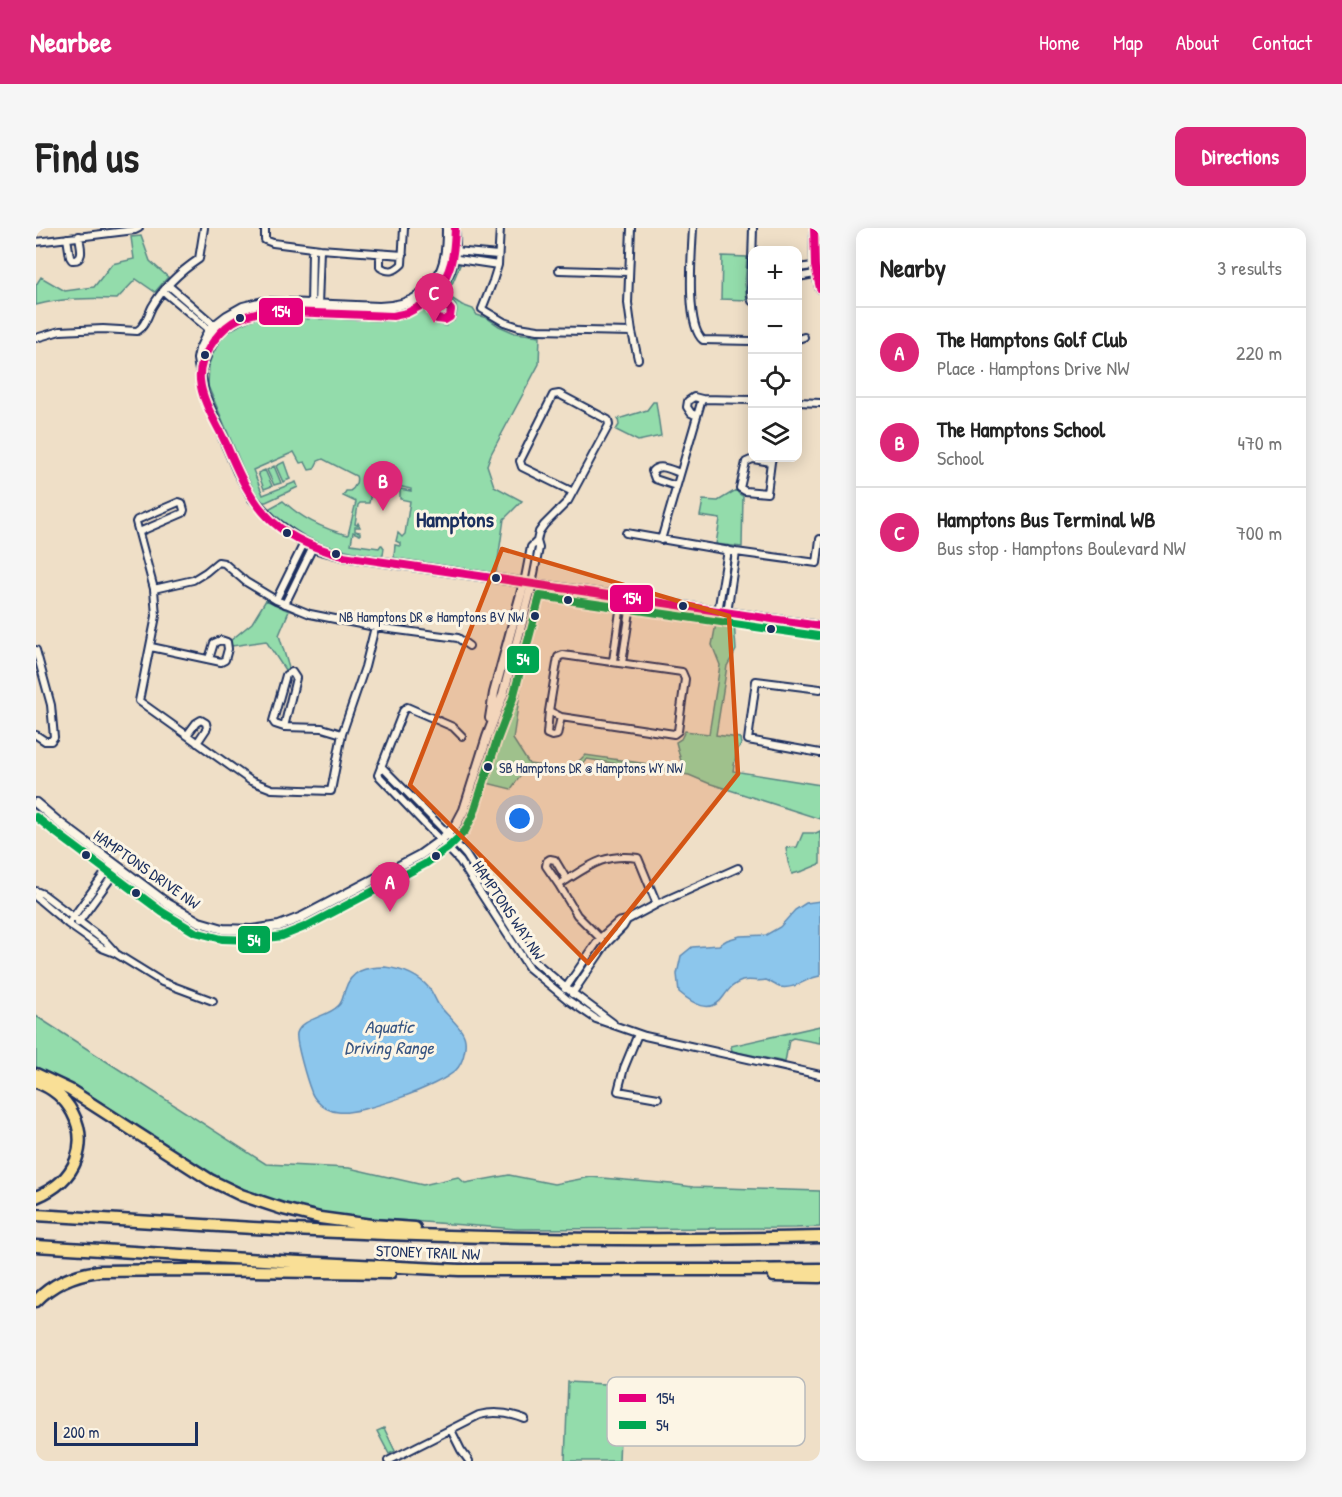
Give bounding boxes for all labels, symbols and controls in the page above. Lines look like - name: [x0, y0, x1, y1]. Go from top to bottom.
- text: Nearbee: [30, 23, 112, 61]
- text: Home: [1039, 28, 1080, 57]
- text: Map: [1113, 28, 1143, 57]
- text: About: [1176, 28, 1219, 57]
- text: Contact: [1252, 28, 1312, 57]
- button: Directions: [1175, 127, 1306, 186]
- text: Find us: [36, 128, 139, 185]
- map controls: [748, 246, 802, 462]
- button: +: [748, 246, 802, 300]
- text: Nearby: [880, 250, 946, 285]
- text: 3 results: [1217, 254, 1282, 281]
- pin: C: [414, 274, 454, 323]
- line badge: 154: [258, 297, 304, 326]
- text: 154: [272, 300, 290, 322]
- button: −: [748, 300, 802, 354]
- unlabelled marker: [234, 312, 246, 324]
- text: The Hamptons Golf Club: [937, 324, 1128, 354]
- text: A: [895, 339, 904, 366]
- text: 220 m: [1236, 339, 1282, 366]
- unlabelled marker: [199, 349, 211, 361]
- button: locate: [748, 354, 802, 408]
- text: Place · Hamptons Drive NW: [937, 354, 1130, 381]
- button: layers: [748, 408, 802, 462]
- text: The Hamptons School: [937, 414, 1105, 444]
- text: B: [894, 429, 905, 456]
- text: 470 m: [1237, 429, 1282, 456]
- text: School: [937, 444, 984, 471]
- pin: B: [364, 462, 402, 511]
- district label: Hamptons: [416, 504, 495, 535]
- text: Hamptons Bus Terminal WB: [937, 504, 1155, 534]
- text: C: [894, 519, 905, 546]
- text: 700 m: [1236, 519, 1282, 546]
- unlabelled marker: [281, 527, 293, 539]
- text: Bus stop · Hamptons Boulevard NW: [937, 534, 1186, 561]
- unlabelled marker: [330, 548, 342, 560]
- unlabelled marker: [490, 572, 502, 584]
- line badge: 154: [609, 584, 654, 613]
- text: 154: [623, 587, 641, 609]
- unlabelled marker: [562, 594, 574, 606]
- unlabelled marker: [677, 600, 689, 612]
- place label: NB Hamptons DR @ Hamptons BV NW: [339, 607, 524, 627]
- marker: NB Hamptons DR @ Hamptons BV NW: [529, 610, 541, 622]
- unlabelled marker: [765, 623, 777, 635]
- line badge: 54: [506, 645, 540, 674]
- text: 54: [517, 648, 529, 670]
- place label: SB Hamptons DR @ Hamptons WY NW: [499, 758, 683, 778]
- marker: SB Hamptons DR @ Hamptons WY NW: [482, 761, 494, 773]
- your location: [505, 804, 534, 833]
- street label: HAMPTONS DRIVE NW: [89, 824, 205, 914]
- unlabelled marker: [80, 849, 92, 861]
- unlabelled marker: [430, 850, 442, 862]
- street label: HAMPTONS WAY NW: [468, 856, 550, 964]
- pin: A: [370, 862, 410, 912]
- unlabelled marker: [130, 887, 142, 899]
- line badge: 54: [237, 925, 271, 954]
- text: 54: [248, 929, 260, 951]
- water label: Aquatic Driving Range: [344, 1014, 435, 1060]
- street label: STONEY TRAIL NW: [375, 1239, 481, 1265]
- legend: [607, 1377, 805, 1446]
- text: 154: [656, 1387, 675, 1409]
- text: 54: [656, 1414, 669, 1436]
- scale bar: [54, 1419, 198, 1446]
- text: 200 m: [63, 1421, 99, 1443]

